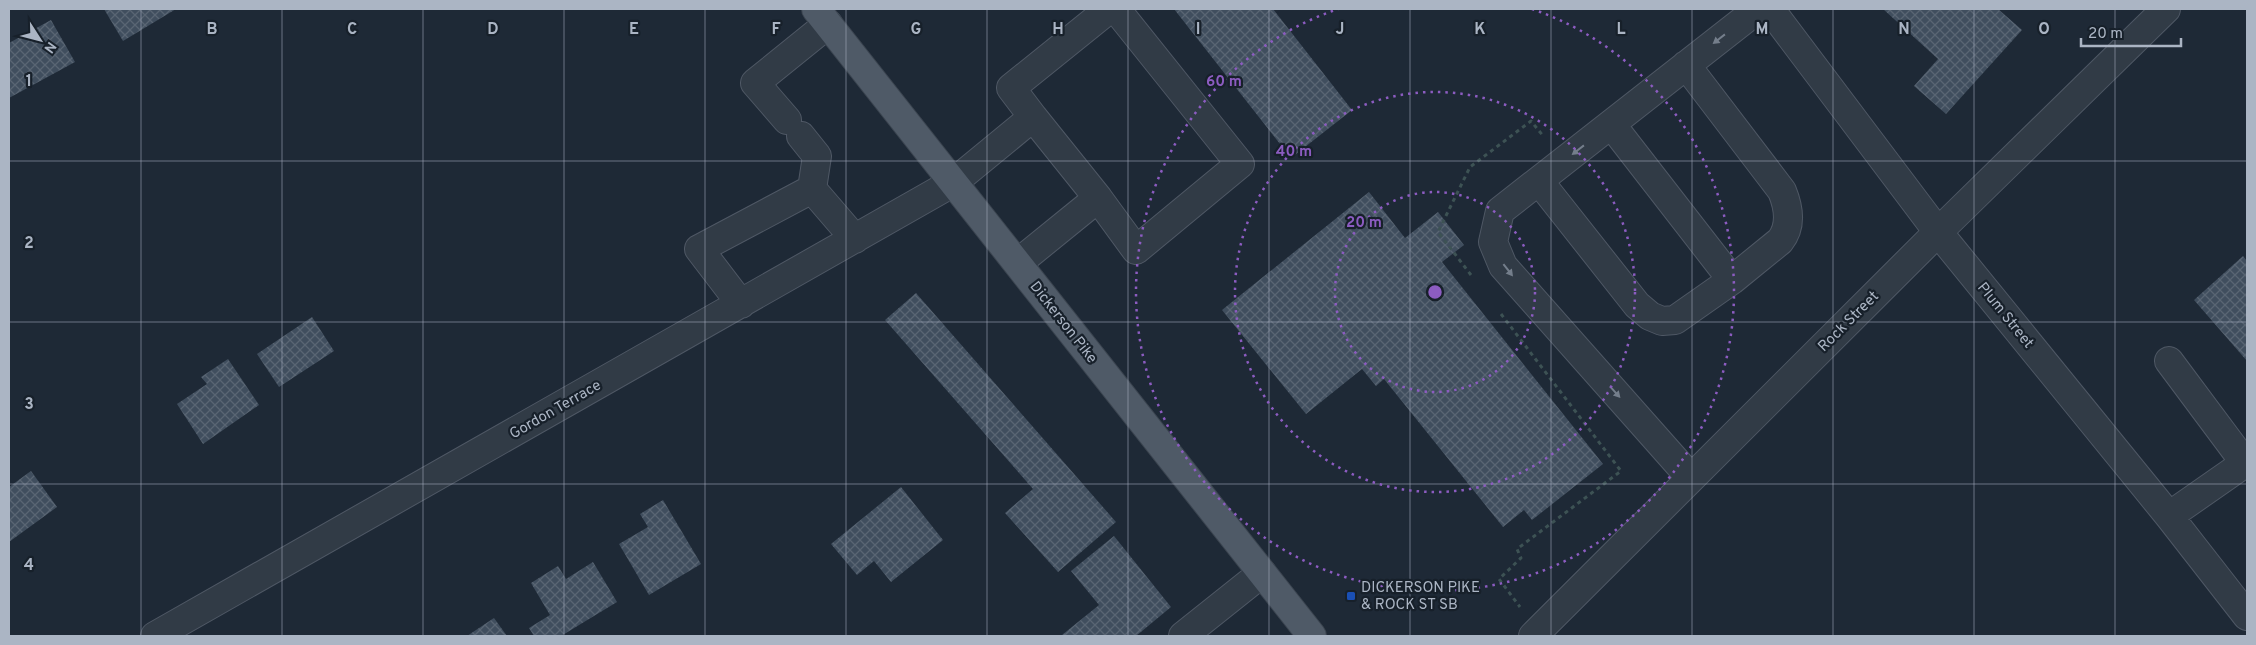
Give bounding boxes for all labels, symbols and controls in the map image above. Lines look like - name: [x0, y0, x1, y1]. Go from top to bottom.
- north arrow: [15, 15, 65, 65]
- scale bar: [2081, 15, 2181, 47]
- text: B: [206, 20, 218, 40]
- text: C: [347, 20, 357, 40]
- text: D: [487, 20, 499, 40]
- text: E: [629, 20, 639, 40]
- text: F: [771, 20, 781, 40]
- text: G: [911, 20, 921, 40]
- text: H: [1052, 20, 1064, 40]
- text: I: [1196, 20, 1200, 40]
- text: J: [1336, 20, 1344, 40]
- text: K: [1474, 20, 1486, 40]
- text: L: [1616, 20, 1626, 40]
- text: M: [1756, 20, 1768, 40]
- text: N: [1898, 20, 1910, 40]
- text: O: [2038, 20, 2050, 40]
- text: 20 m: [2088, 25, 2123, 44]
- one-way arrow: [1713, 33, 1726, 44]
- text: N: [39, 38, 59, 56]
- text: 1: [26, 72, 32, 92]
- text: 60 m: [1206, 73, 1242, 92]
- text: 40 m: [1276, 143, 1312, 162]
- one-way arrow: [1571, 145, 1585, 155]
- text: 20 m: [1346, 214, 1382, 233]
- text: 2: [24, 234, 34, 254]
- one-way arrow: [1502, 263, 1513, 276]
- street label: Dickerson Pike: [1025, 278, 1101, 368]
- street label: Plum Street: [1972, 279, 2037, 353]
- centre of rings: [1426, 283, 1444, 301]
- street label: Rock Street: [1815, 288, 1884, 357]
- street label: Gordon Terrace: [506, 376, 605, 444]
- one-way arrow: [1609, 386, 1621, 398]
- text: 3: [24, 395, 34, 415]
- text: 4: [24, 556, 34, 576]
- place label: DICKERSON PIKE & ROCK ST SB: [1361, 579, 1480, 615]
- marker: DICKERSON PIKE & ROCK ST SB: [1345, 590, 1357, 602]

